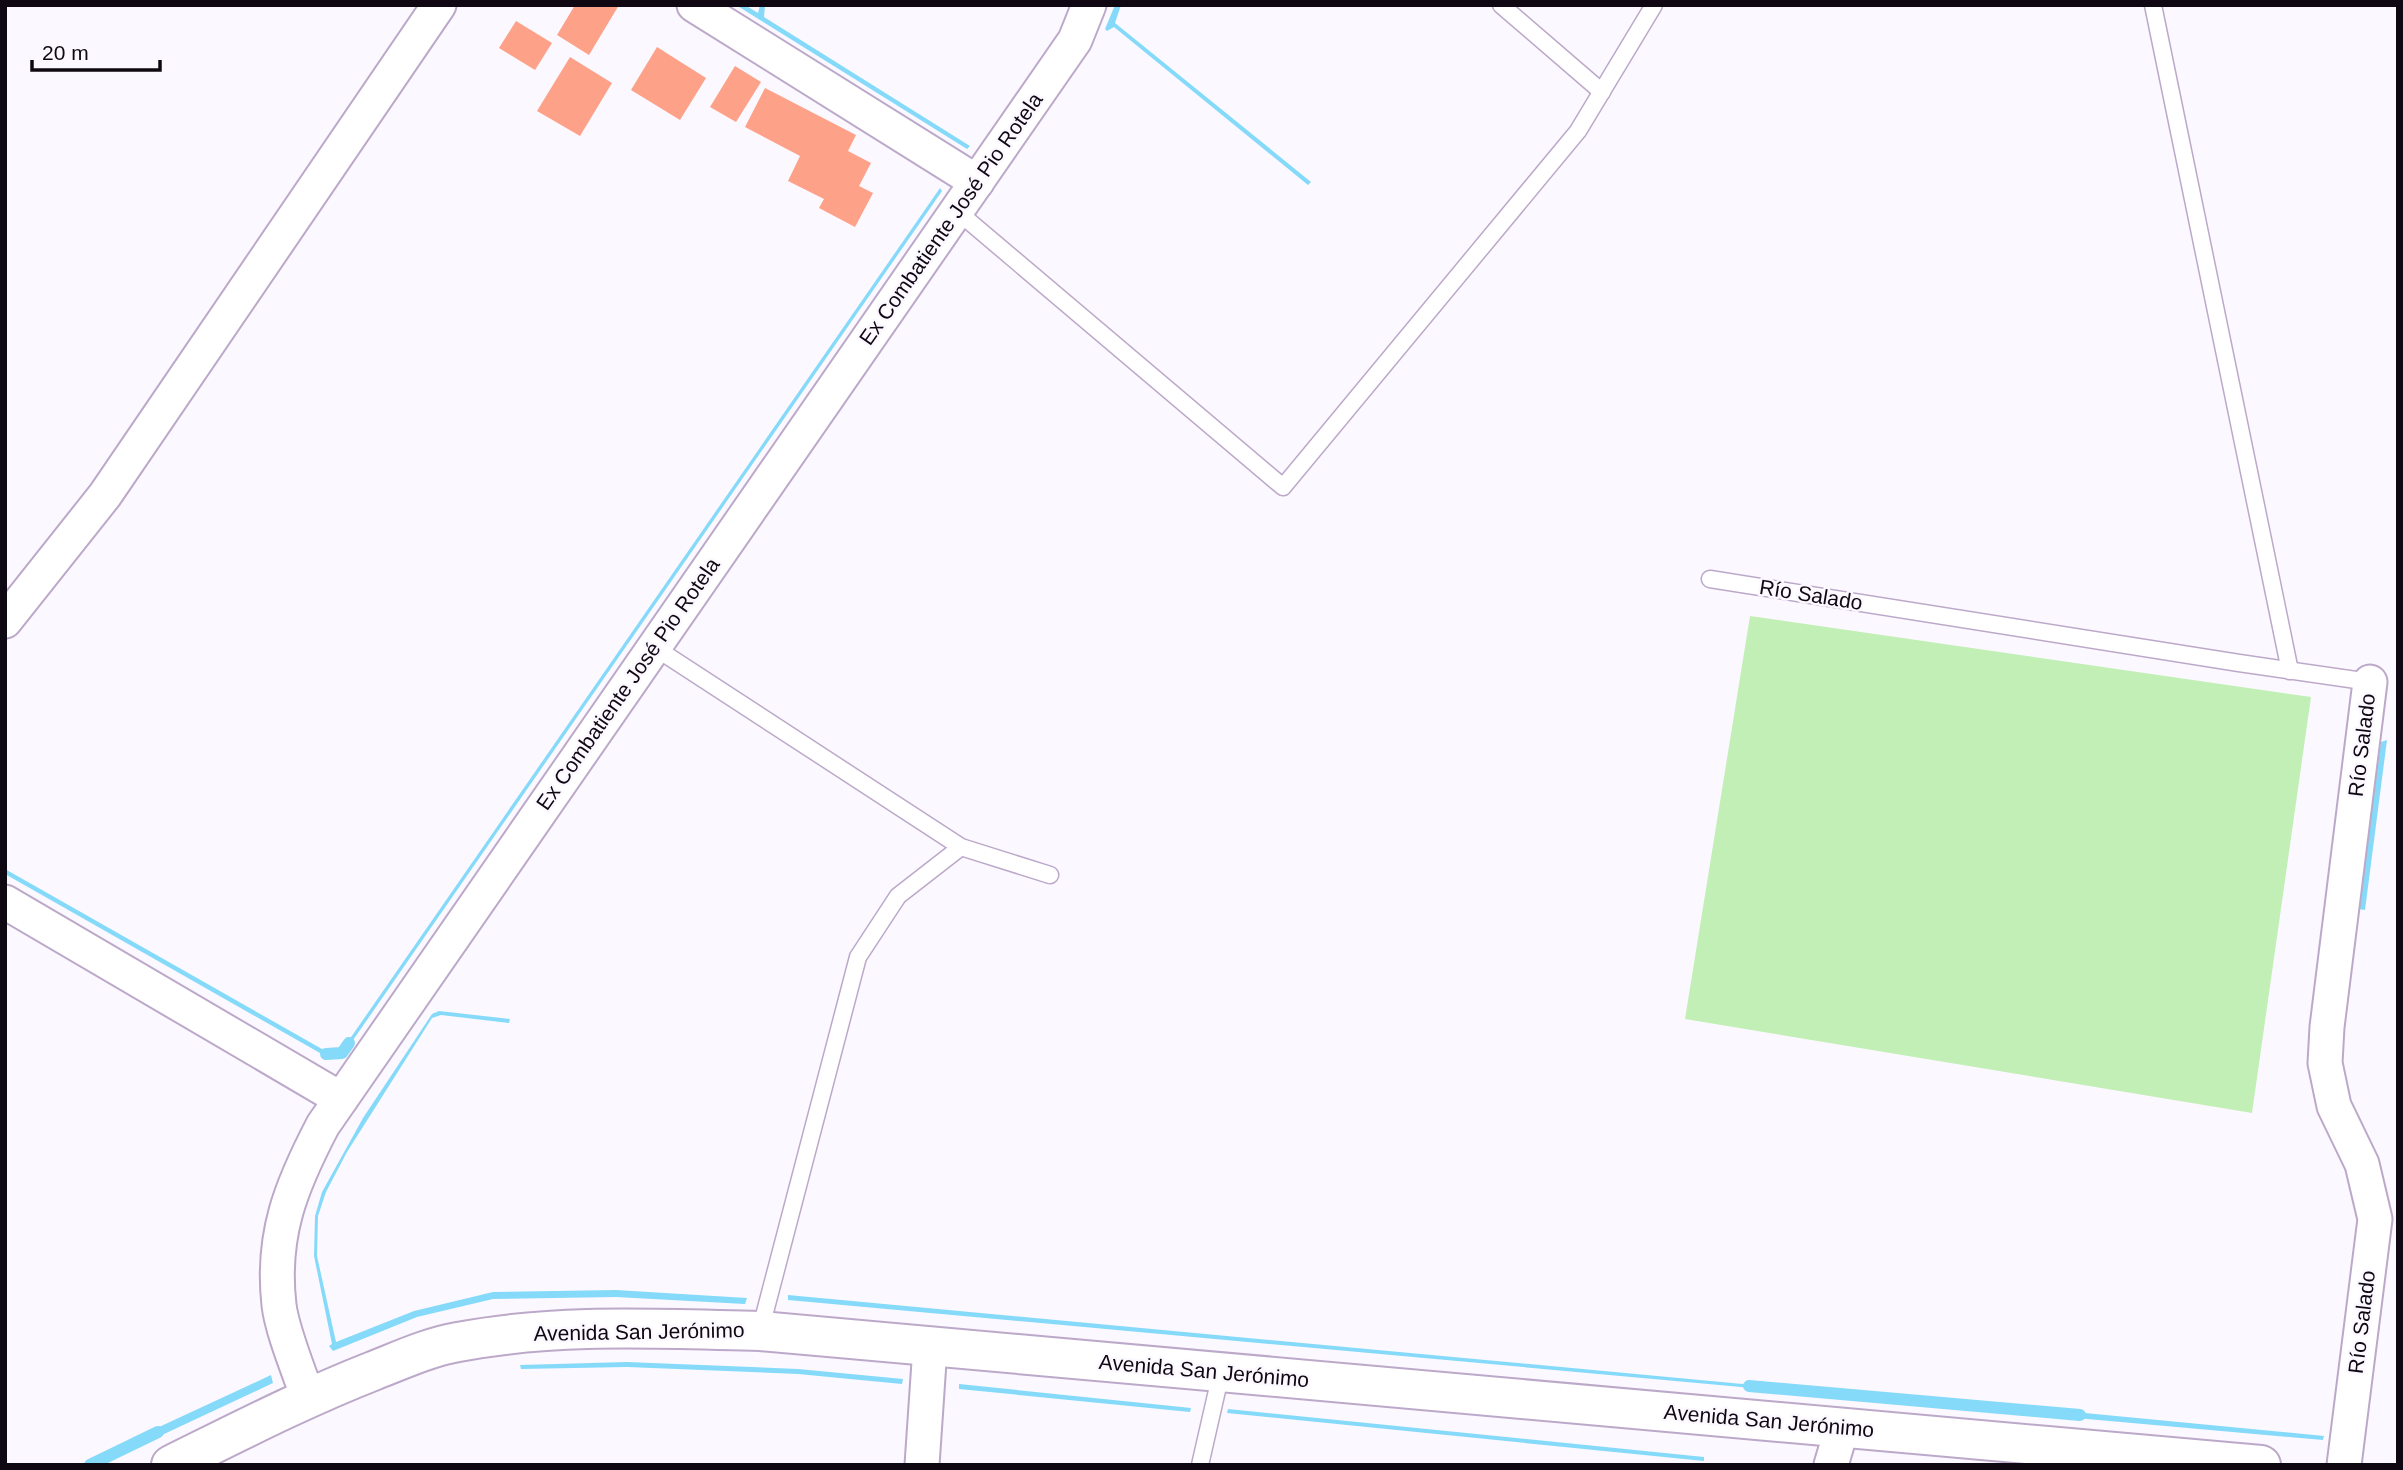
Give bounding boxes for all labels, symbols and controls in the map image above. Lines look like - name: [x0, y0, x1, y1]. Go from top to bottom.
- scale bar: [32, 28, 159, 72]
- text: 20 m: [42, 41, 89, 64]
- street label: Ex Combatiente José Pio Rotela: [854, 88, 1047, 349]
- street label: Ex Combatiente José Pio Rotela: [531, 553, 724, 814]
- street label: Río Salado: [1758, 575, 1864, 614]
- street label: Río Salado: [2344, 692, 2379, 798]
- street label: Río Salado: [2344, 1269, 2379, 1375]
- street label: Avenida San Jerónimo: [533, 1318, 745, 1345]
- street label: Avenida San Jerónimo: [1098, 1350, 1310, 1391]
- street label: Avenida San Jerónimo: [1663, 1400, 1875, 1441]

